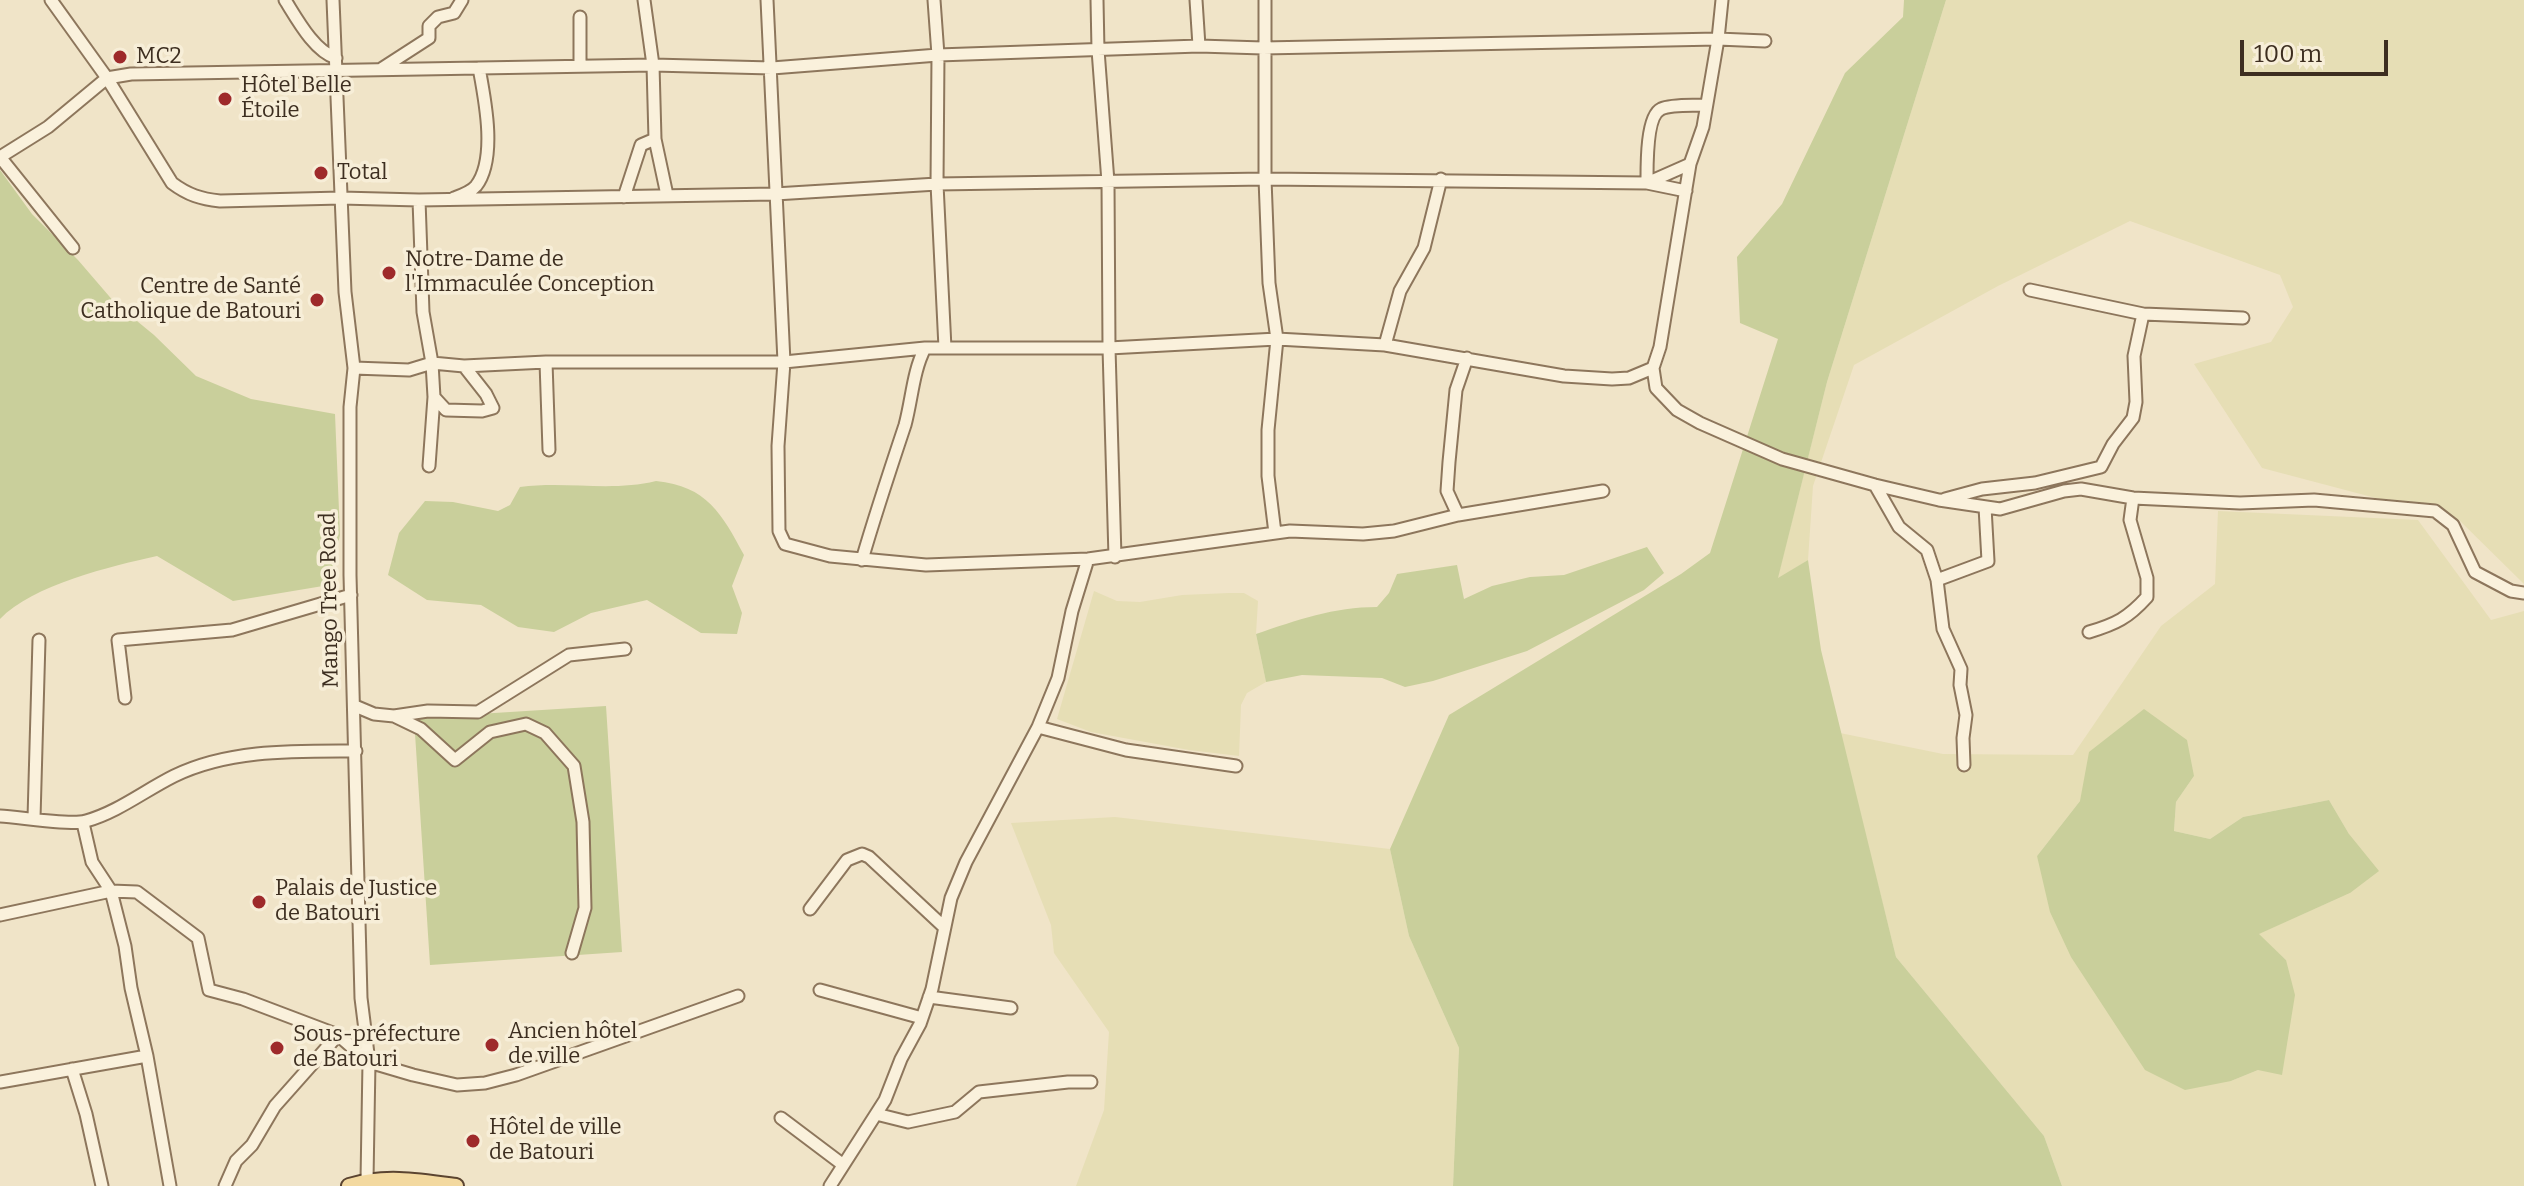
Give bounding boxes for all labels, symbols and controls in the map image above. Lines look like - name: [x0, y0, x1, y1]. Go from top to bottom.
- scale bar: [2244, 24, 2392, 74]
- text: 100 m: [2254, 40, 2322, 68]
- place label: MC2: [136, 44, 182, 70]
- marker: MC2: [111, 48, 129, 66]
- place label: Hôtel Belle Étoile: [241, 73, 352, 124]
- marker: Hôtel Belle Étoile: [216, 90, 234, 108]
- place label: Total: [337, 160, 388, 186]
- marker: Total: [312, 164, 330, 182]
- place label: Notre-Dame de l'Immaculée Conception: [405, 247, 654, 298]
- marker: Notre-Dame de l'Immaculée Conception: [380, 264, 398, 282]
- place label: Centre de Santé Catholique de Batouri: [80, 274, 301, 326]
- marker: Centre de Santé Catholique de Batouri: [308, 291, 326, 309]
- street label: Mango Tree Road: [315, 512, 345, 688]
- place label: Palais de Justice de Batouri: [275, 876, 437, 928]
- marker: Palais de Justice de Batouri: [250, 893, 268, 911]
- place label: Ancien hôtel de ville: [508, 1019, 637, 1070]
- place label: Sous-préfecture de Batouri: [293, 1022, 460, 1074]
- marker: Ancien hôtel de ville: [483, 1036, 501, 1054]
- marker: Sous-préfecture de Batouri: [268, 1039, 286, 1057]
- place label: Hôtel de ville de Batouri: [489, 1115, 621, 1166]
- marker: Hôtel de ville de Batouri: [464, 1132, 482, 1150]

